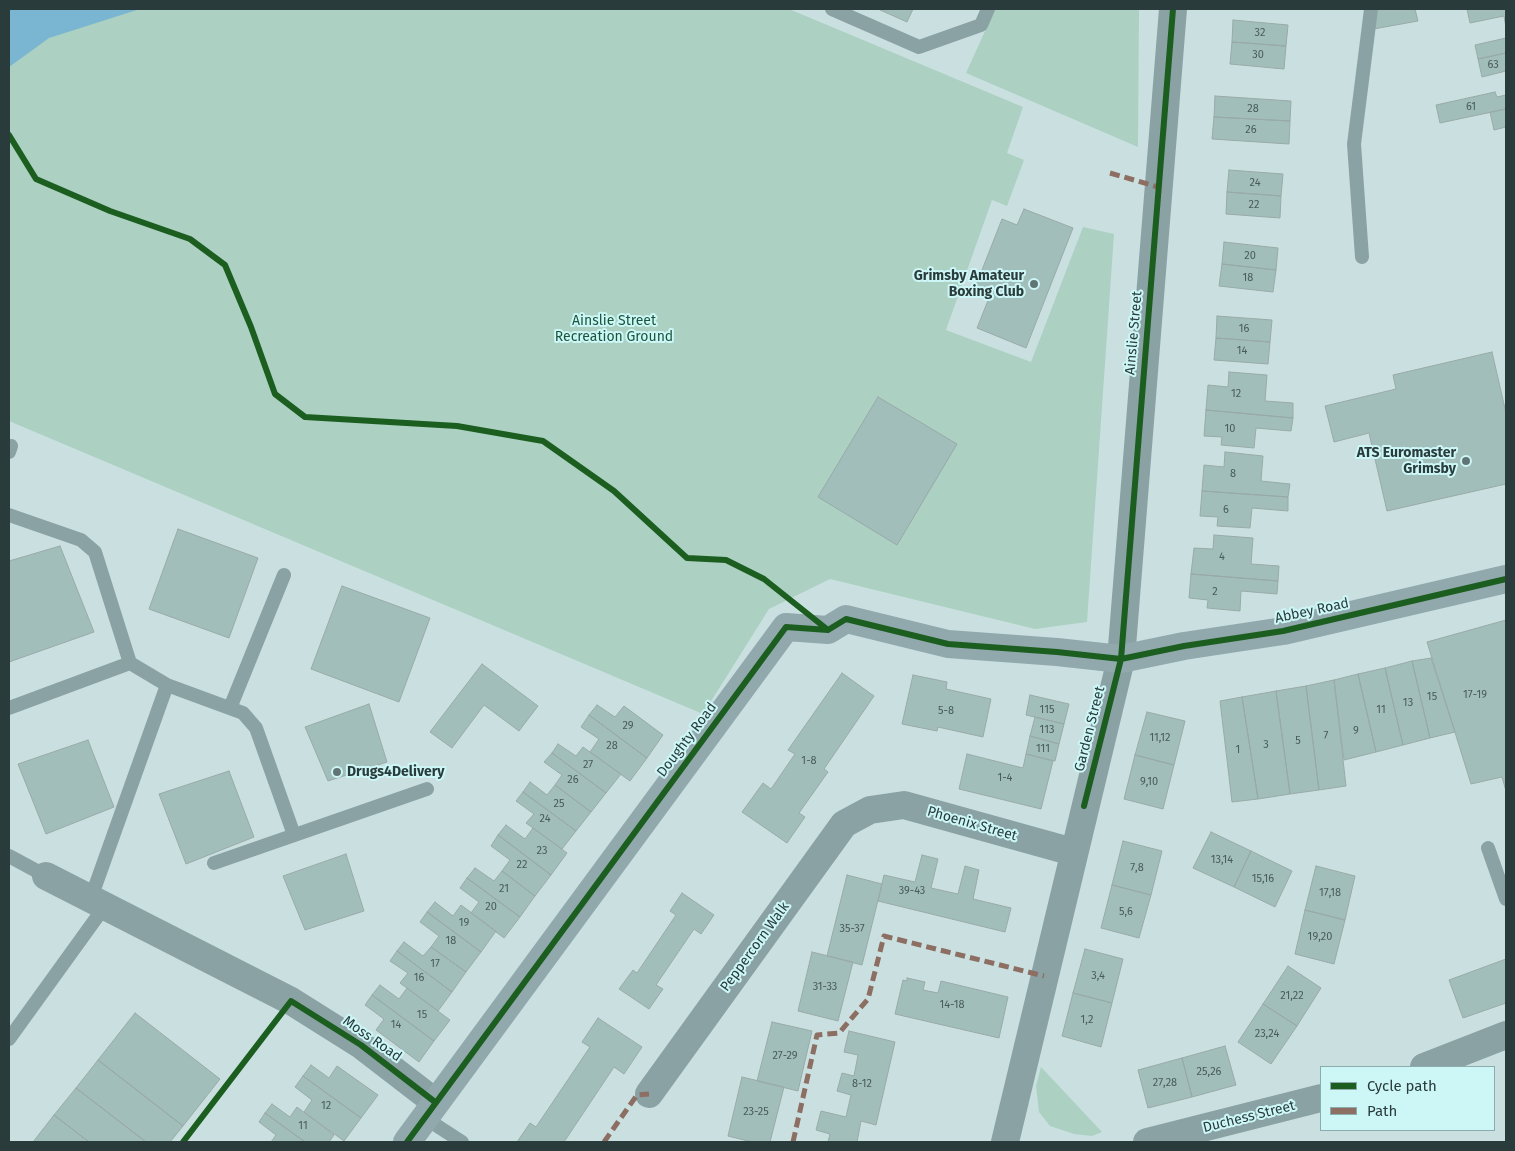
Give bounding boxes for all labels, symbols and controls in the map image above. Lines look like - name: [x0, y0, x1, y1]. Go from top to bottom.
- house number: 32: [1255, 26, 1265, 40]
- house number: 30: [1252, 48, 1264, 62]
- house number: 63: [1487, 58, 1499, 72]
- house number: 61: [1466, 100, 1476, 114]
- house number: 28: [1247, 102, 1259, 116]
- house number: 26: [1245, 123, 1257, 137]
- house number: 24: [1250, 176, 1260, 190]
- house number: 22: [1249, 198, 1259, 212]
- house number: 20: [1244, 249, 1256, 263]
- place label: Grimsby Amateur Boxing Club: [914, 268, 1024, 300]
- house number: 18: [1243, 271, 1253, 285]
- marker: Grimsby Amateur Boxing Club: [1028, 278, 1040, 290]
- street label: Ainslie Street: [1122, 290, 1146, 376]
- park label: Ainslie Street Recreation Ground: [555, 313, 673, 346]
- house number: 16: [1239, 322, 1249, 336]
- house number: 14: [1237, 344, 1247, 358]
- house number: 12: [1231, 387, 1241, 401]
- house number: 10: [1225, 422, 1235, 436]
- place label: ATS Euromaster Grimsby: [1357, 445, 1456, 478]
- marker: ATS Euromaster Grimsby: [1460, 455, 1472, 467]
- house number: 8: [1230, 467, 1236, 481]
- house number: 6: [1223, 503, 1229, 517]
- house number: 4: [1219, 550, 1225, 564]
- house number: 2: [1212, 585, 1218, 599]
- street label: Abbey Road: [1274, 595, 1350, 627]
- street label: Garden Street: [1071, 685, 1109, 773]
- house number: 17-19: [1463, 688, 1487, 702]
- house number: 15: [1427, 690, 1437, 704]
- house number: 13: [1403, 696, 1413, 710]
- street label: Doughty Road: [654, 700, 720, 780]
- house number: 115: [1040, 703, 1054, 717]
- house number: 11: [1376, 703, 1386, 717]
- house number: 5-8: [938, 704, 954, 718]
- house number: 29: [622, 719, 634, 733]
- house number: 113: [1040, 723, 1054, 737]
- house number: 9: [1353, 724, 1359, 738]
- house number: 7: [1324, 729, 1328, 743]
- house number: 11,12: [1149, 731, 1171, 745]
- house number: 5: [1295, 734, 1301, 748]
- house number: 3: [1263, 738, 1269, 752]
- house number: 28: [606, 739, 618, 753]
- house number: 111: [1036, 742, 1050, 756]
- house number: 1: [1236, 743, 1240, 757]
- house number: 1-8: [801, 754, 817, 768]
- house number: 27: [583, 758, 593, 772]
- place label: Drugs4Delivery: [347, 764, 445, 780]
- marker: Drugs4Delivery: [331, 766, 343, 778]
- house number: 1-4: [998, 771, 1012, 785]
- house number: 26: [567, 773, 579, 787]
- house number: 9,10: [1140, 775, 1158, 789]
- house number: 25: [554, 797, 564, 811]
- street label: Phoenix Street: [925, 803, 1019, 845]
- house number: 24: [540, 812, 550, 826]
- house number: 23: [537, 844, 547, 858]
- house number: 13,14: [1211, 853, 1233, 867]
- house number: 22: [517, 858, 527, 872]
- house number: 7,8: [1130, 861, 1144, 875]
- house number: 15,16: [1252, 872, 1274, 886]
- house number: 21: [499, 882, 509, 896]
- house number: 39-43: [899, 884, 925, 898]
- house number: 17,18: [1319, 886, 1341, 900]
- street label: Peppercorn Walk: [717, 899, 793, 995]
- house number: 20: [485, 900, 497, 914]
- house number: 5,6: [1119, 905, 1133, 919]
- house number: 19: [459, 916, 469, 930]
- house number: 35-37: [839, 922, 865, 936]
- house number: 19,20: [1308, 930, 1332, 944]
- house number: 18: [446, 934, 456, 948]
- house number: 17: [430, 957, 440, 971]
- house number: 3,4: [1091, 969, 1105, 983]
- house number: 16: [414, 971, 424, 985]
- house number: 31-33: [813, 980, 837, 994]
- house number: 21,22: [1280, 989, 1304, 1003]
- house number: 14-18: [939, 998, 965, 1012]
- house number: 15: [417, 1008, 427, 1022]
- street label: Moss Road: [339, 1013, 405, 1065]
- house number: 1,2: [1081, 1013, 1093, 1027]
- house number: 14: [391, 1018, 401, 1032]
- house number: 23,24: [1255, 1027, 1279, 1041]
- house number: 27-29: [772, 1049, 798, 1063]
- house number: 25,26: [1197, 1065, 1221, 1079]
- legend: [1320, 1066, 1495, 1131]
- house number: 27,28: [1153, 1076, 1177, 1090]
- house number: 8-12: [852, 1077, 872, 1091]
- text: Cycle path: [1367, 1077, 1437, 1095]
- street label: Duchess Street: [1201, 1097, 1297, 1137]
- house number: 12: [321, 1099, 331, 1113]
- text: Path: [1367, 1102, 1397, 1120]
- house number: 23-25: [743, 1105, 769, 1119]
- house number: 11: [298, 1119, 308, 1133]

